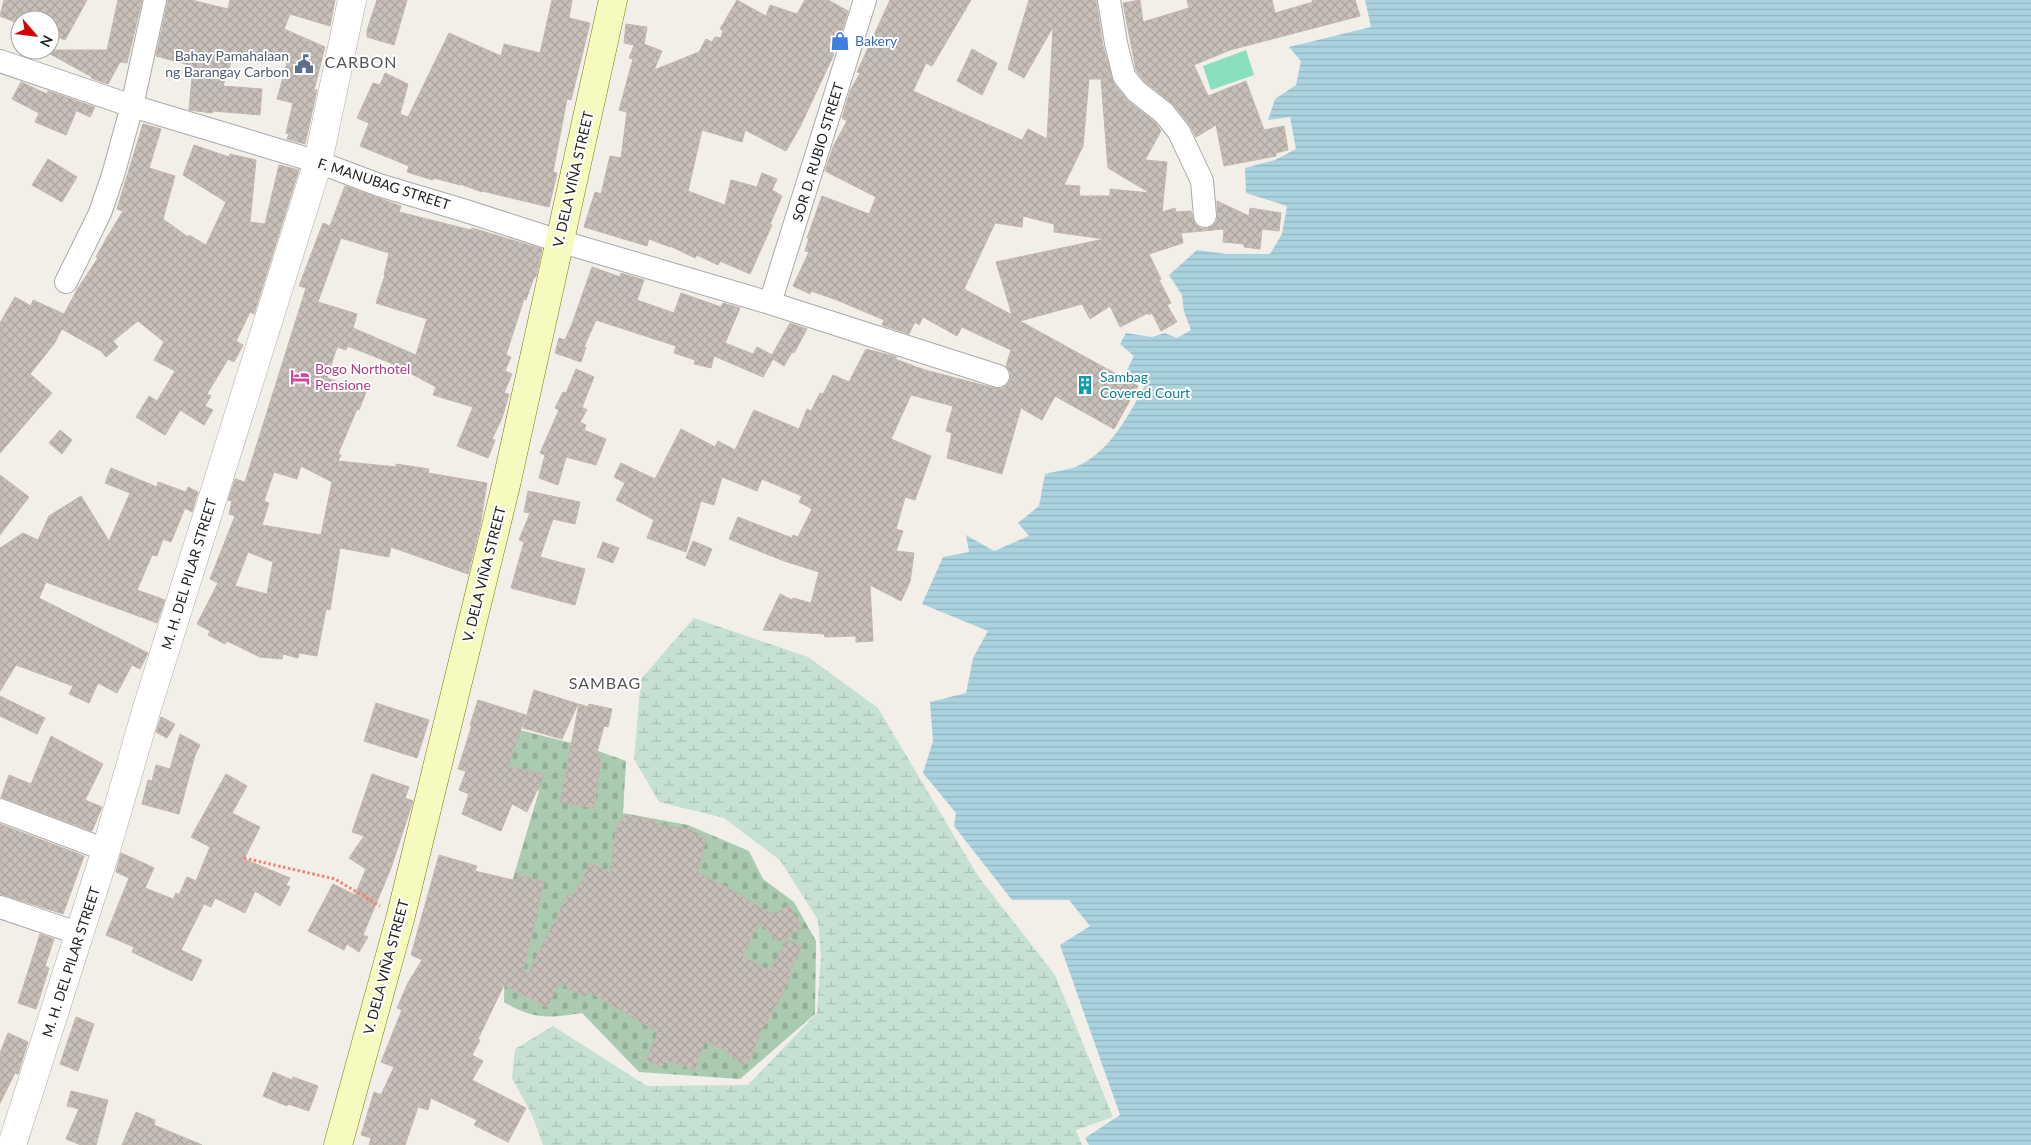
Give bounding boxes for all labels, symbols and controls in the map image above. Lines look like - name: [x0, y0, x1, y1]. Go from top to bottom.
- north arrow: [10, 10, 60, 60]
- shop icon: Bakery: [829, 30, 851, 52]
- place label: Bakery: [855, 32, 898, 49]
- text: N: [37, 33, 57, 50]
- place label: Bahay Pamahalaan ng Barangay Carbon: [165, 47, 289, 80]
- district label: CARBON: [325, 52, 397, 71]
- public building icon: Bahay Pamahalaan ng Barangay Carbon: [293, 53, 315, 75]
- street label: SOR D. RUBIO STREET: [788, 80, 847, 223]
- street label: V. DELA VIÑA STREET: [549, 109, 597, 249]
- street label: F. MANUBAG STREET: [316, 154, 453, 213]
- place label: Bogo Northotel Pensione: [315, 360, 410, 393]
- hotel icon: Bogo Northotel Pensione: [289, 366, 311, 388]
- place label: Sambag Covered Court: [1100, 368, 1190, 401]
- building icon: Sambag Covered Court: [1074, 374, 1096, 396]
- street label: M. H. DEL PILAR STREET: [157, 496, 220, 651]
- street label: V. DELA VIÑA STREET: [458, 504, 509, 643]
- district label: SAMBAG: [569, 673, 641, 692]
- street label: M. H. DEL PILAR STREET: [38, 884, 103, 1039]
- street label: V. DELA VIÑA STREET: [359, 897, 412, 1036]

